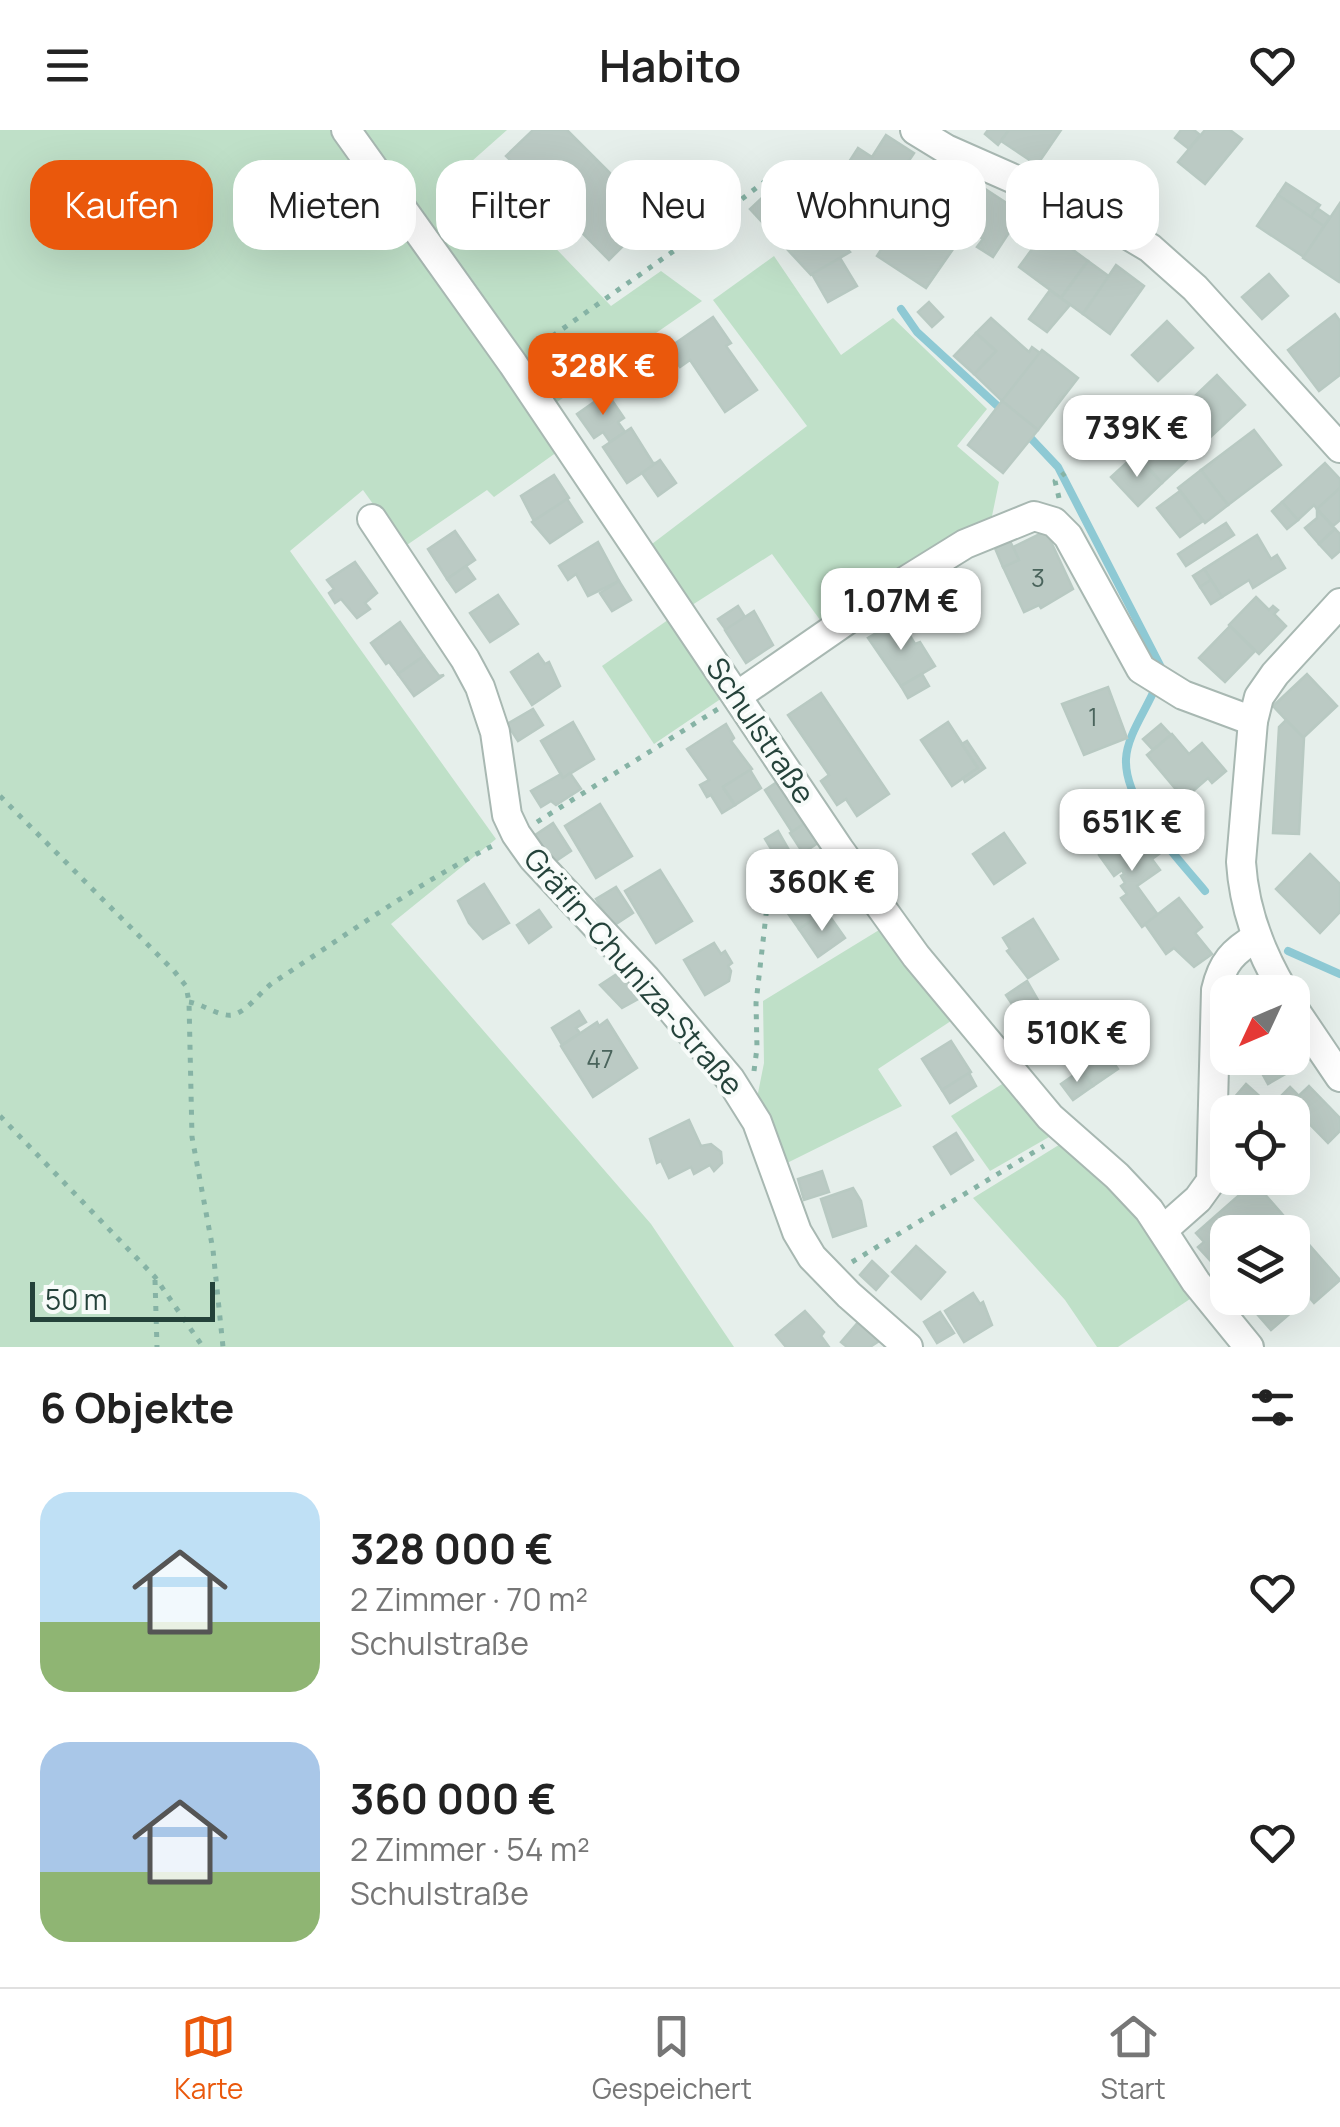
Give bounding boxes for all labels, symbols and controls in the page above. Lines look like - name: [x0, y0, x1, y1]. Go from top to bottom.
- text: Habito: [599, 34, 741, 96]
- icon: menu: [40, 38, 95, 93]
- icon: heart: [1245, 38, 1300, 93]
- chip: Kaufen: [30, 160, 213, 250]
- chip: Mieten: [233, 160, 416, 250]
- chip: Filter: [436, 160, 586, 250]
- chip: Neu: [606, 160, 741, 250]
- chip: Wohnung: [761, 160, 986, 250]
- chip: Haus: [1006, 160, 1159, 250]
- pin: 328K €: [522, 333, 684, 418]
- text: 328K €: [550, 343, 656, 387]
- pin: 739K €: [1056, 395, 1218, 480]
- text: 739K €: [1085, 405, 1189, 449]
- house number: 3: [1031, 560, 1045, 595]
- pin: 1.07M €: [809, 568, 993, 653]
- text: 1.07M €: [843, 578, 959, 622]
- street label: Schulstraße: [697, 649, 825, 811]
- house number: 1: [1088, 699, 1098, 734]
- pin: 651K €: [1051, 789, 1213, 874]
- text: 651K €: [1082, 799, 1182, 843]
- street label: Gräfin-Chuniza-Straße: [515, 838, 753, 1104]
- pin: 360K €: [741, 849, 903, 934]
- text: 360K €: [768, 859, 876, 903]
- north arrow: [1210, 975, 1310, 1075]
- map controls: [1210, 975, 1310, 1315]
- pin: 510K €: [996, 1000, 1158, 1085]
- text: 510K €: [1026, 1010, 1128, 1054]
- house number: 47: [586, 1041, 614, 1076]
- button: locate: [1210, 1095, 1310, 1195]
- button: layers: [1210, 1215, 1310, 1315]
- scale bar: [30, 1277, 215, 1322]
- text: 50 m: [45, 1280, 108, 1318]
- text: 6 Objekte: [40, 1378, 234, 1436]
- icon: filters: [1245, 1380, 1300, 1435]
- text: 328 000 €: [350, 1519, 554, 1577]
- icon: home: [120, 1532, 240, 1652]
- icon: heart: [1245, 1565, 1300, 1620]
- text: 2 Zimmer · 70 m²: [350, 1577, 588, 1621]
- text: Schulstraße: [350, 1621, 529, 1665]
- text: 360 000 €: [350, 1769, 557, 1827]
- icon: home: [120, 1782, 240, 1902]
- icon: heart: [1245, 1815, 1300, 1870]
- text: 2 Zimmer · 54 m²: [350, 1827, 590, 1871]
- text: Schulstraße: [350, 1871, 529, 1915]
- tab: Karte: [174, 2009, 244, 2107]
- tab: Gespeichert: [592, 2009, 752, 2107]
- tab: Start: [1100, 2009, 1166, 2107]

